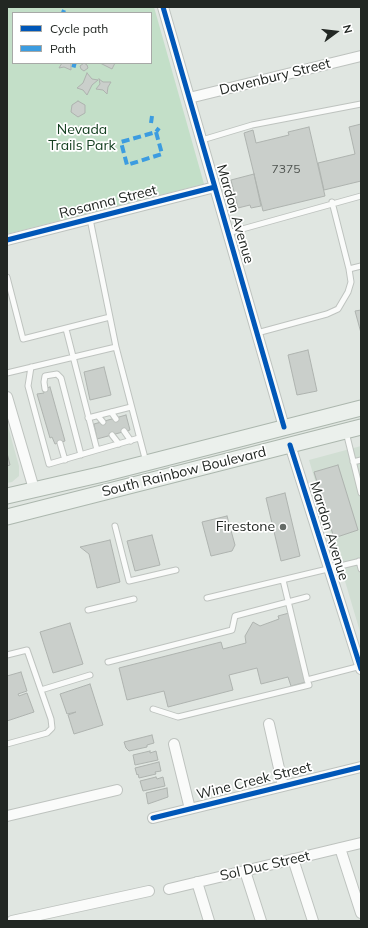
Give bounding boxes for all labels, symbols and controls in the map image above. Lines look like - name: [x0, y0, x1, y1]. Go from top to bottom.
- legend: [12, 12, 152, 64]
- north arrow: [316, 12, 356, 52]
- text: Cycle path: [50, 21, 108, 36]
- text: N: [340, 23, 355, 35]
- text: Path: [50, 41, 76, 56]
- street label: Davenbury Street: [218, 55, 332, 99]
- park label: Nevada Trails Park: [48, 122, 116, 154]
- street label: Mardon Avenue: [213, 162, 257, 266]
- house number: 7375: [272, 162, 300, 176]
- street label: Rosanna Street: [57, 182, 159, 222]
- street label: South Rainbow Boulevard: [100, 443, 268, 501]
- street label: Mardon Avenue: [306, 480, 352, 582]
- place label: Firestone: [216, 519, 275, 535]
- marker: Firestone: [278, 522, 288, 532]
- street label: Wine Creek Street: [195, 759, 313, 803]
- street label: Sol Duc Street: [219, 848, 311, 884]

